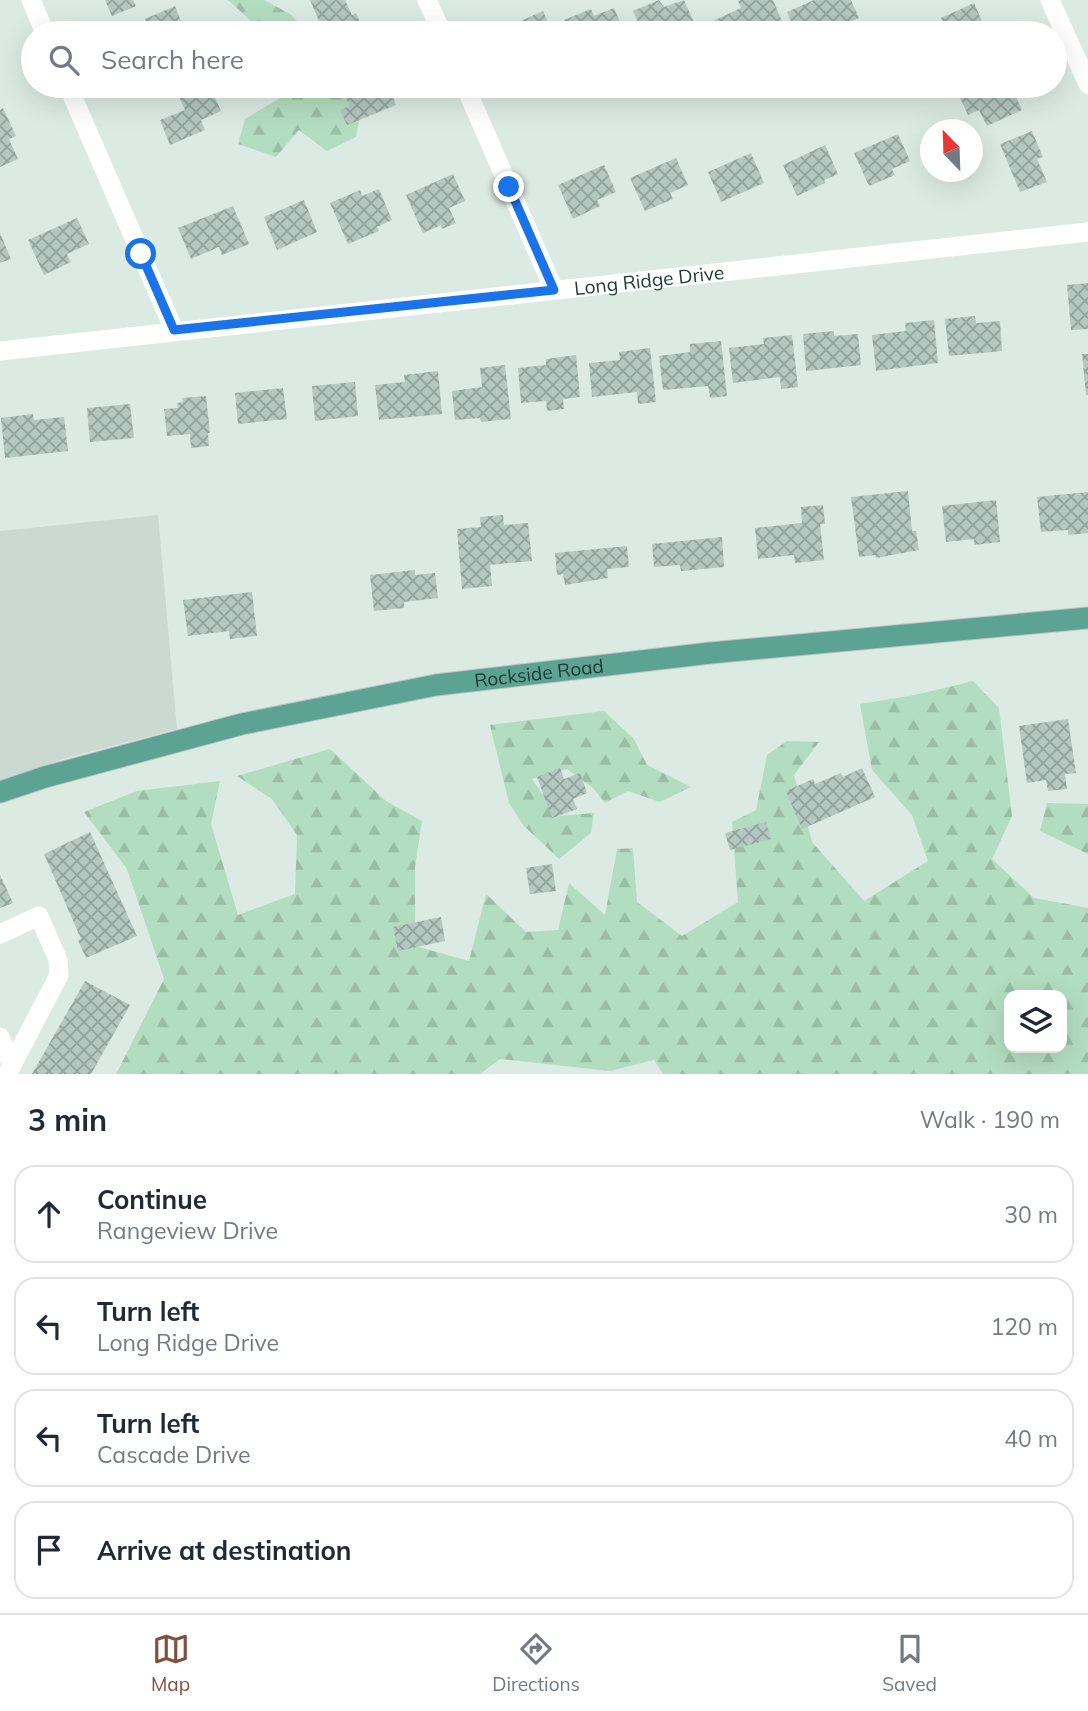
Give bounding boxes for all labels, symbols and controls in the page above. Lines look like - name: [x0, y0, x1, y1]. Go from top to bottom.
- search box: [21, 21, 1067, 98]
- icon: search: [45, 41, 83, 79]
- text: Search here: [101, 43, 244, 76]
- north arrow: [920, 119, 983, 182]
- route end: [493, 171, 524, 202]
- route start: [125, 238, 156, 269]
- street label: Long Ridge Drive: [573, 260, 725, 300]
- street label: Rockside Road: [473, 654, 605, 692]
- map controls: [1004, 990, 1067, 1053]
- button: layers: [1004, 990, 1067, 1053]
- text: 3 min: [28, 1101, 107, 1139]
- text: Walk · 190 m: [920, 1105, 1060, 1134]
- text: Continue: [97, 1183, 207, 1216]
- icon: ahead: [30, 1195, 68, 1233]
- text: 30 m: [1004, 1200, 1058, 1229]
- text: Rangeview Drive: [97, 1216, 278, 1245]
- text: Turn left: [97, 1295, 199, 1328]
- icon: left: [30, 1307, 68, 1345]
- text: 120 m: [990, 1312, 1058, 1341]
- text: Long Ridge Drive: [97, 1328, 279, 1357]
- text: Turn left: [97, 1407, 199, 1440]
- icon: left: [30, 1419, 68, 1457]
- text: 40 m: [1004, 1424, 1058, 1453]
- text: Cascade Drive: [97, 1440, 251, 1469]
- icon: arrive: [30, 1531, 68, 1569]
- text: Arrive at destination: [97, 1534, 352, 1567]
- tab: Map: [151, 1630, 190, 1696]
- tab: Directions: [492, 1630, 580, 1696]
- tab: Saved: [882, 1630, 937, 1696]

